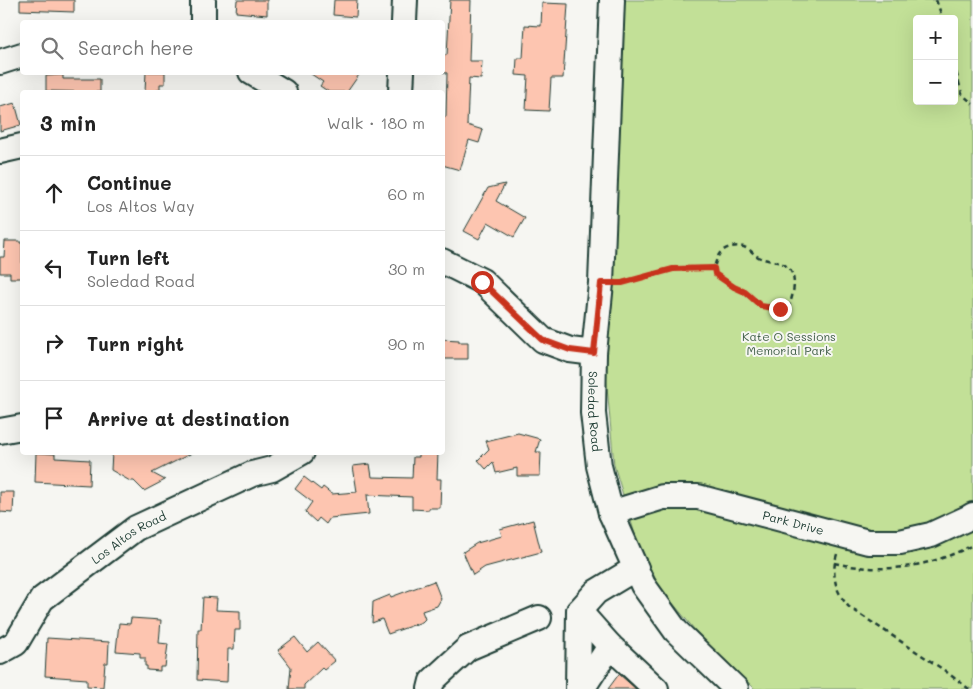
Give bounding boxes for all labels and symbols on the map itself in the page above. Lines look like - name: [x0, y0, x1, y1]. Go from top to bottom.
- route start: [471, 271, 494, 294]
- route end: [769, 298, 792, 321]
- park label: Kate O Sessions Memorial Park: [742, 328, 836, 358]
- street label: Soledad Road: [585, 371, 605, 453]
- street label: Park Drive: [761, 506, 826, 538]
- street label: Los Altos Road: [88, 507, 169, 567]

